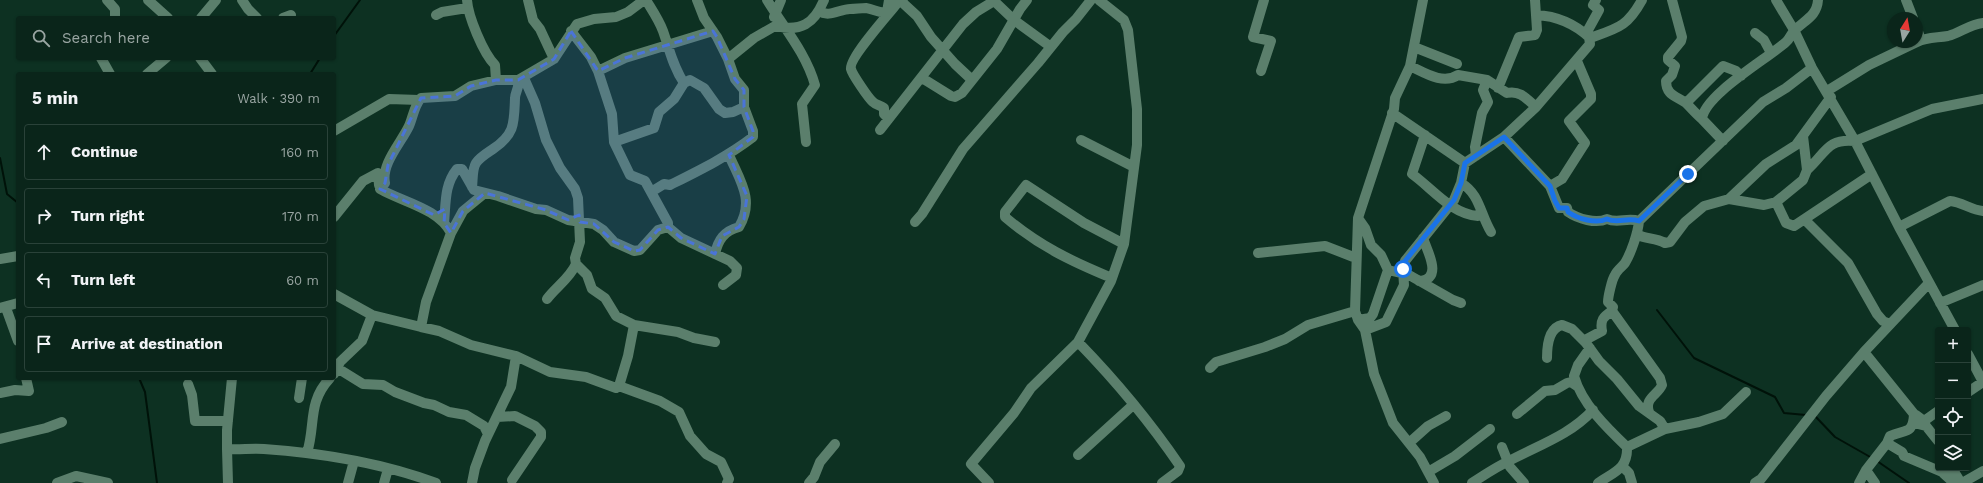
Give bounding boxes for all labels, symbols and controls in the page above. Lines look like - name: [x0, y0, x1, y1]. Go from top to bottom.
- north arrow: [1887, 12, 1923, 48]
- search box: [16, 16, 336, 60]
- icon: search: [30, 27, 52, 49]
- text: Search here: [62, 29, 150, 47]
- text: 5 min: [32, 88, 78, 108]
- text: Walk · 390 m: [237, 91, 320, 106]
- icon: ahead: [33, 141, 55, 163]
- text: Continue: [71, 143, 138, 161]
- text: 160 m: [281, 145, 319, 160]
- route end: [1679, 165, 1697, 183]
- icon: right: [33, 205, 55, 227]
- text: Turn right: [71, 207, 144, 225]
- text: 170 m: [282, 209, 319, 224]
- route start: [1394, 260, 1412, 278]
- icon: left: [33, 269, 55, 291]
- text: Turn left: [71, 271, 135, 289]
- text: 60 m: [286, 273, 319, 288]
- map controls: [1935, 327, 1971, 471]
- button: +: [1935, 327, 1971, 363]
- icon: arrive: [33, 333, 55, 355]
- text: Arrive at destination: [71, 335, 223, 353]
- button: −: [1935, 363, 1971, 399]
- button: locate: [1935, 399, 1971, 435]
- button: layers: [1935, 435, 1971, 471]

